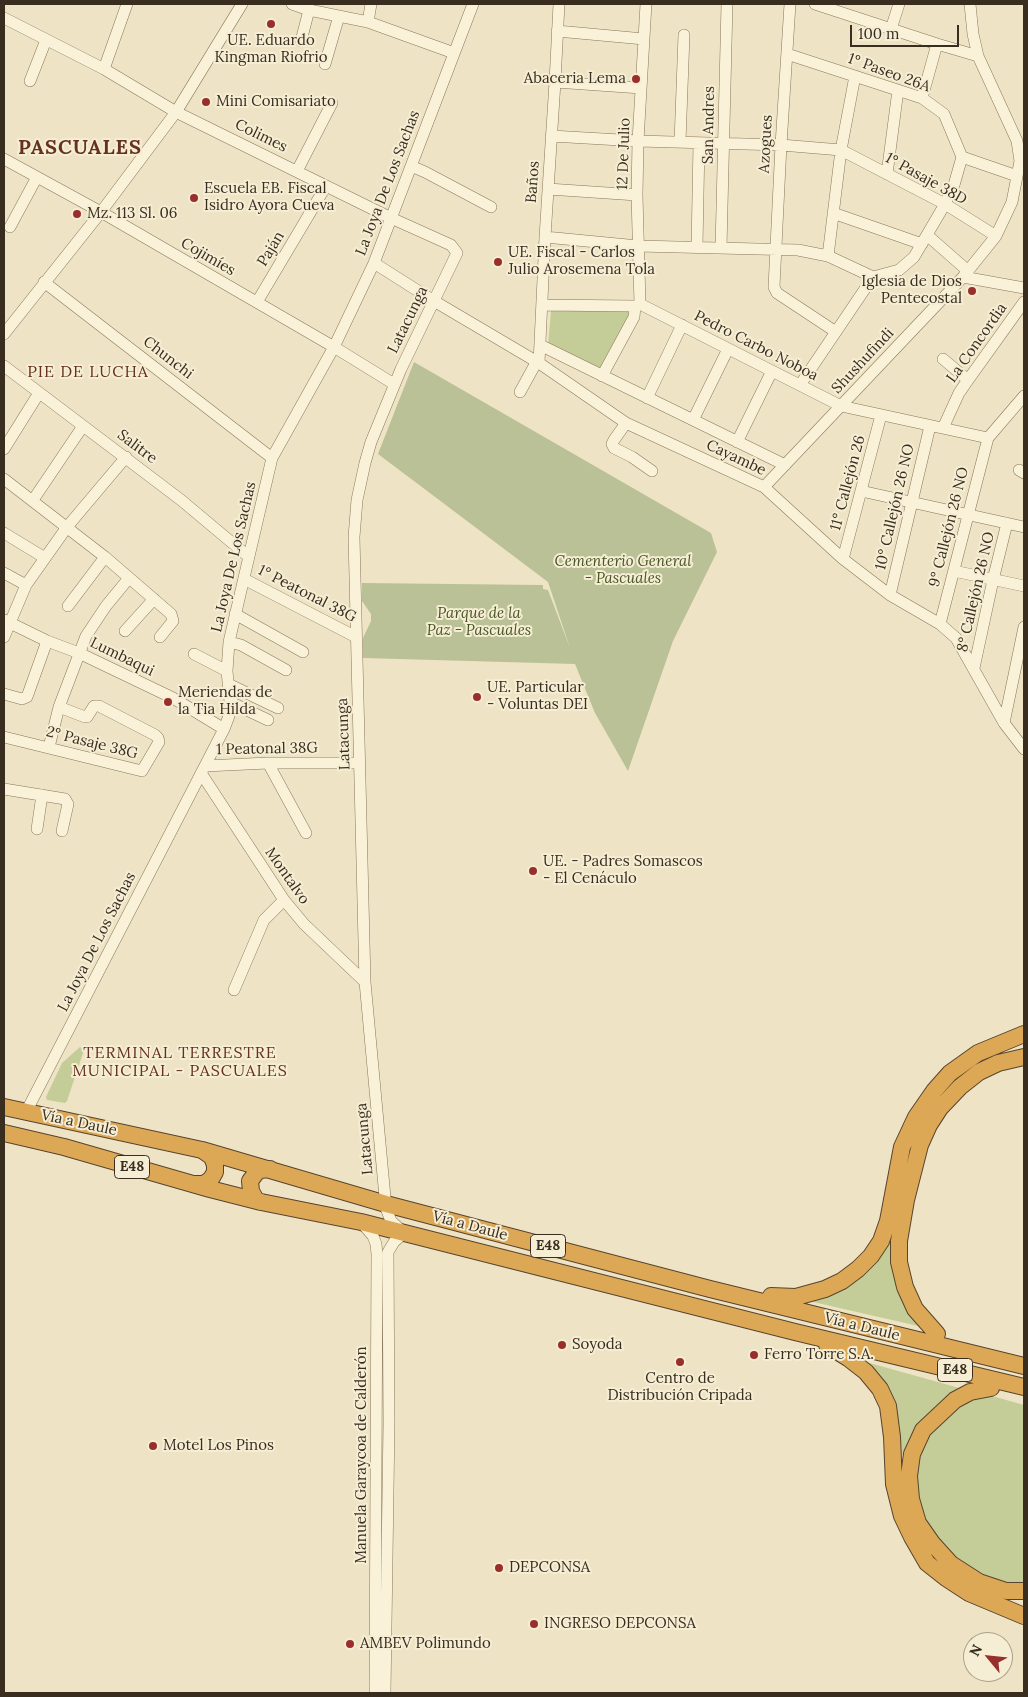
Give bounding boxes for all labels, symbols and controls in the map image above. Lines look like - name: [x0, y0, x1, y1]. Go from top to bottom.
- scale bar: [853, 15, 962, 47]
- marker: UE. Eduardo Kingman Riofrio: [265, 18, 277, 30]
- text: 100 m: [858, 24, 899, 43]
- place label: UE. Eduardo Kingman Riofrio: [215, 32, 327, 67]
- street label: 1° Paseo 26A: [845, 50, 933, 96]
- place label: Abaceria Lema: [524, 70, 626, 88]
- marker: Abaceria Lema: [630, 73, 642, 85]
- street label: San Andres: [699, 86, 719, 164]
- place label: Mini Comisariato: [216, 93, 336, 111]
- marker: Mini Comisariato: [200, 96, 212, 108]
- street label: La Joya De Los Sachas: [352, 108, 424, 258]
- street label: Azogues: [755, 114, 777, 174]
- street label: Colimes: [232, 116, 290, 156]
- street label: 12 De Julio: [614, 118, 634, 190]
- district label: PASCUALES: [17, 136, 143, 160]
- street label: 1° Pasaje 38D: [882, 149, 970, 209]
- street label: Baños: [523, 160, 543, 204]
- place label: Escuela EB. Fiscal Isidro Ayora Cueva: [204, 180, 335, 215]
- marker: Escuela EB. Fiscal Isidro Ayora Cueva: [188, 192, 200, 204]
- place label: Mz. 113 Sl. 06: [87, 205, 177, 223]
- marker: Mz. 113 Sl. 06: [71, 208, 83, 220]
- street label: Paján: [254, 228, 288, 270]
- street label: Cojimíes: [177, 234, 239, 280]
- place label: UE. Fiscal - Carlos Julio Arosemena Tola: [508, 244, 655, 279]
- marker: UE. Fiscal - Carlos Julio Arosemena Tola: [492, 256, 504, 268]
- place label: Iglesia de Dios Pentecostal: [861, 273, 962, 308]
- street label: Latacunga: [384, 284, 432, 356]
- marker: Iglesia de Dios Pentecostal: [966, 285, 978, 297]
- street label: La Concordia: [943, 300, 1011, 386]
- street label: Pedro Carbo Noboa: [691, 307, 821, 385]
- street label: Shushufindi: [828, 325, 898, 397]
- street label: Chunchi: [139, 333, 197, 383]
- district label: PIE DE LUCHA: [26, 362, 150, 382]
- street label: Salitre: [114, 426, 160, 468]
- street label: 11° Callejón 26: [827, 433, 869, 533]
- street label: Cayambe: [703, 436, 769, 480]
- street label: 10° Callejón 26 NO: [872, 442, 918, 572]
- street label: 9° Callejón 26 NO: [925, 465, 973, 589]
- street label: La Joya De Los Sachas: [208, 480, 260, 634]
- street label: 8° Callejón 26 NO: [953, 530, 999, 654]
- park label: Cementerio General - Pascuales: [555, 553, 691, 588]
- street label: 1° Peatonal 38G: [255, 562, 359, 626]
- park label: Parque de la Paz - Pascuales: [427, 605, 531, 640]
- street label: Lumbaqui: [87, 634, 157, 680]
- place label: UE. Particular - Voluntas DEI: [487, 679, 588, 714]
- place label: Meriendas de la Tia Hilda: [178, 684, 272, 719]
- marker: UE. Particular - Voluntas DEI: [471, 691, 483, 703]
- marker: Meriendas de la Tia Hilda: [162, 696, 174, 708]
- street label: Latacunga: [334, 698, 354, 770]
- street label: 2° Pasaje 38G: [44, 723, 140, 763]
- street label: 1 Peatonal 38G: [216, 739, 318, 759]
- street label: Montalvo: [261, 844, 313, 908]
- place label: UE. - Padres Somascos - El Cenáculo: [543, 853, 703, 888]
- marker: UE. - Padres Somascos - El Cenáculo: [527, 865, 539, 877]
- street label: La Joya De Los Sachas: [54, 869, 140, 1015]
- district label: TERMINAL TERRESTRE MUNICIPAL - PASCUALES: [70, 1043, 290, 1081]
- street label: Latacunga: [353, 1102, 377, 1176]
- street label: Vía a Daule: [39, 1106, 119, 1140]
- road number: E48: [114, 1156, 150, 1178]
- street label: Vía a Daule: [430, 1207, 510, 1245]
- road number: E48: [530, 1234, 566, 1258]
- street label: Vía a Daule: [822, 1309, 902, 1345]
- place label: Soyoda: [572, 1336, 622, 1354]
- marker: Soyoda: [556, 1339, 568, 1351]
- street label: Manuela Garaycoa de Calderón: [353, 1346, 371, 1564]
- place label: Ferro Torre S.A.: [764, 1346, 874, 1364]
- marker: Ferro Torre S.A.: [748, 1349, 760, 1361]
- marker: Centro de Distribución Cripada: [674, 1356, 686, 1368]
- road number: E48: [938, 1358, 972, 1382]
- place label: Centro de Distribución Cripada: [607, 1370, 753, 1405]
- place label: Motel Los Pinos: [163, 1437, 274, 1455]
- marker: Motel Los Pinos: [147, 1440, 159, 1452]
- place label: DEPCONSA: [509, 1559, 590, 1577]
- marker: DEPCONSA: [493, 1562, 505, 1574]
- place label: INGRESO DEPCONSA: [544, 1615, 696, 1633]
- marker: INGRESO DEPCONSA: [528, 1618, 540, 1630]
- north arrow: [963, 1632, 1013, 1682]
- place label: AMBEV Polimundo: [360, 1635, 491, 1653]
- marker: AMBEV Polimundo: [344, 1638, 356, 1650]
- text: N: [965, 1641, 986, 1659]

